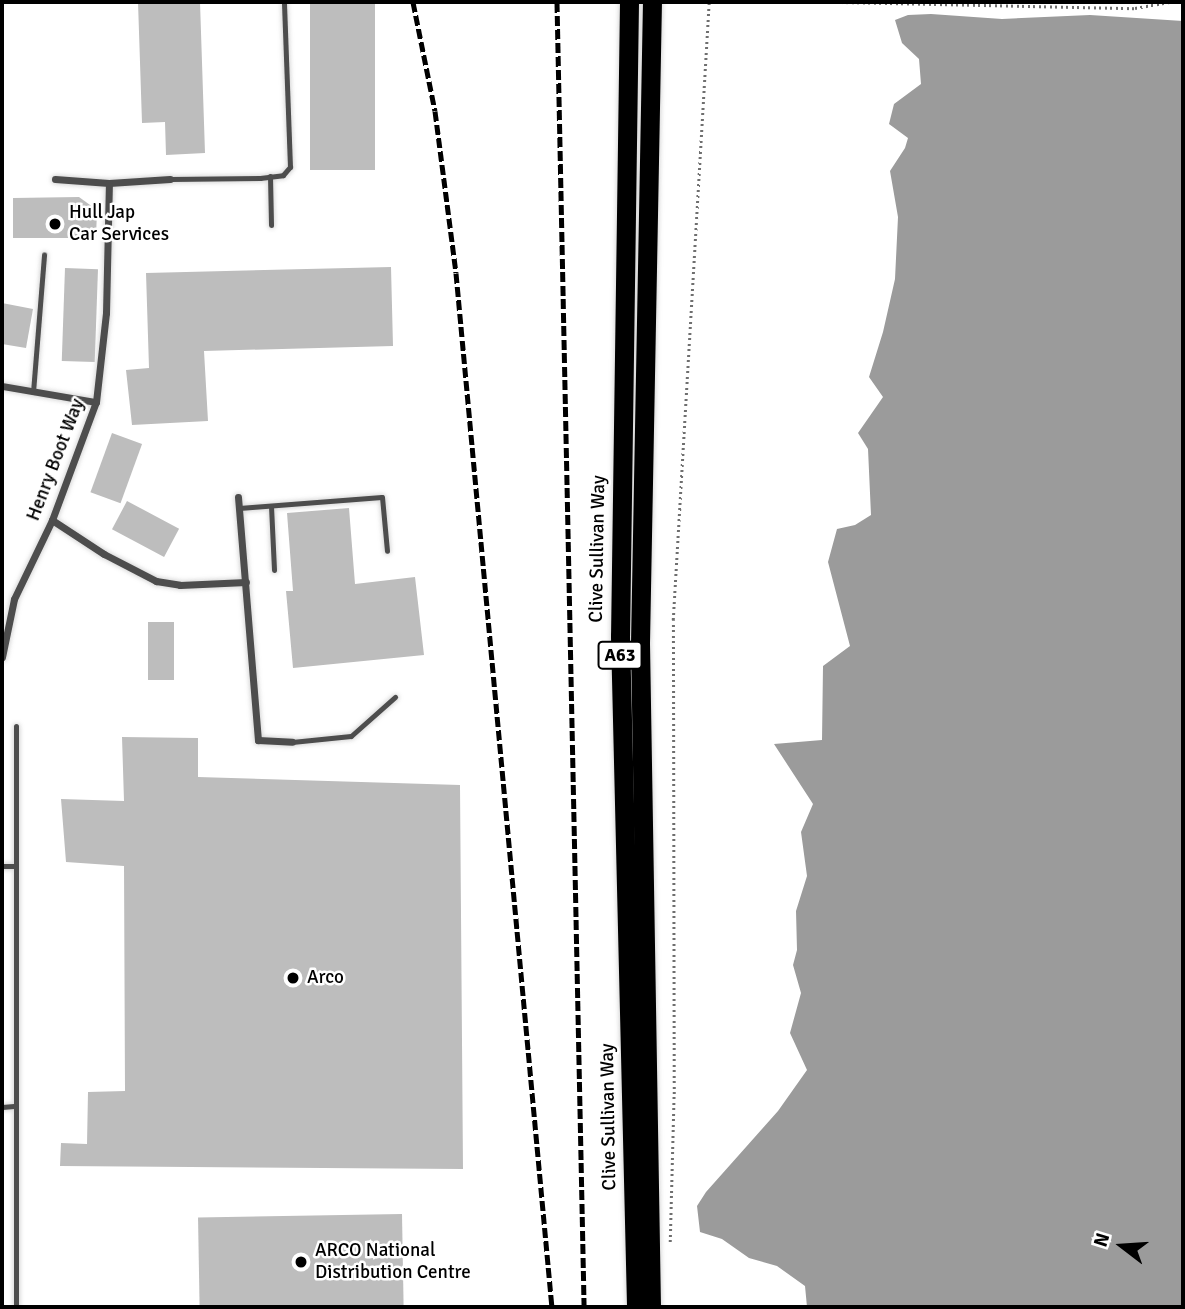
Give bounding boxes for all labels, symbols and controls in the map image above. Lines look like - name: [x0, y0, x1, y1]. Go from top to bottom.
- place label: Hull Jap Car Services: [69, 202, 169, 246]
- marker: Hull Jap Car Services: [47, 216, 63, 232]
- street label: Henry Boot Way: [22, 396, 90, 524]
- street label: Clive Sullivan Way: [585, 475, 611, 623]
- road number: A63: [597, 640, 643, 670]
- place label: Arco: [307, 967, 344, 989]
- marker: Arco: [285, 970, 301, 986]
- street label: Clive Sullivan Way: [596, 1043, 622, 1191]
- north arrow: [1087, 1211, 1157, 1281]
- text: N: [1089, 1230, 1115, 1250]
- place label: ARCO National Distribution Centre: [315, 1240, 471, 1284]
- marker: ARCO National Distribution Centre: [293, 1254, 309, 1270]

